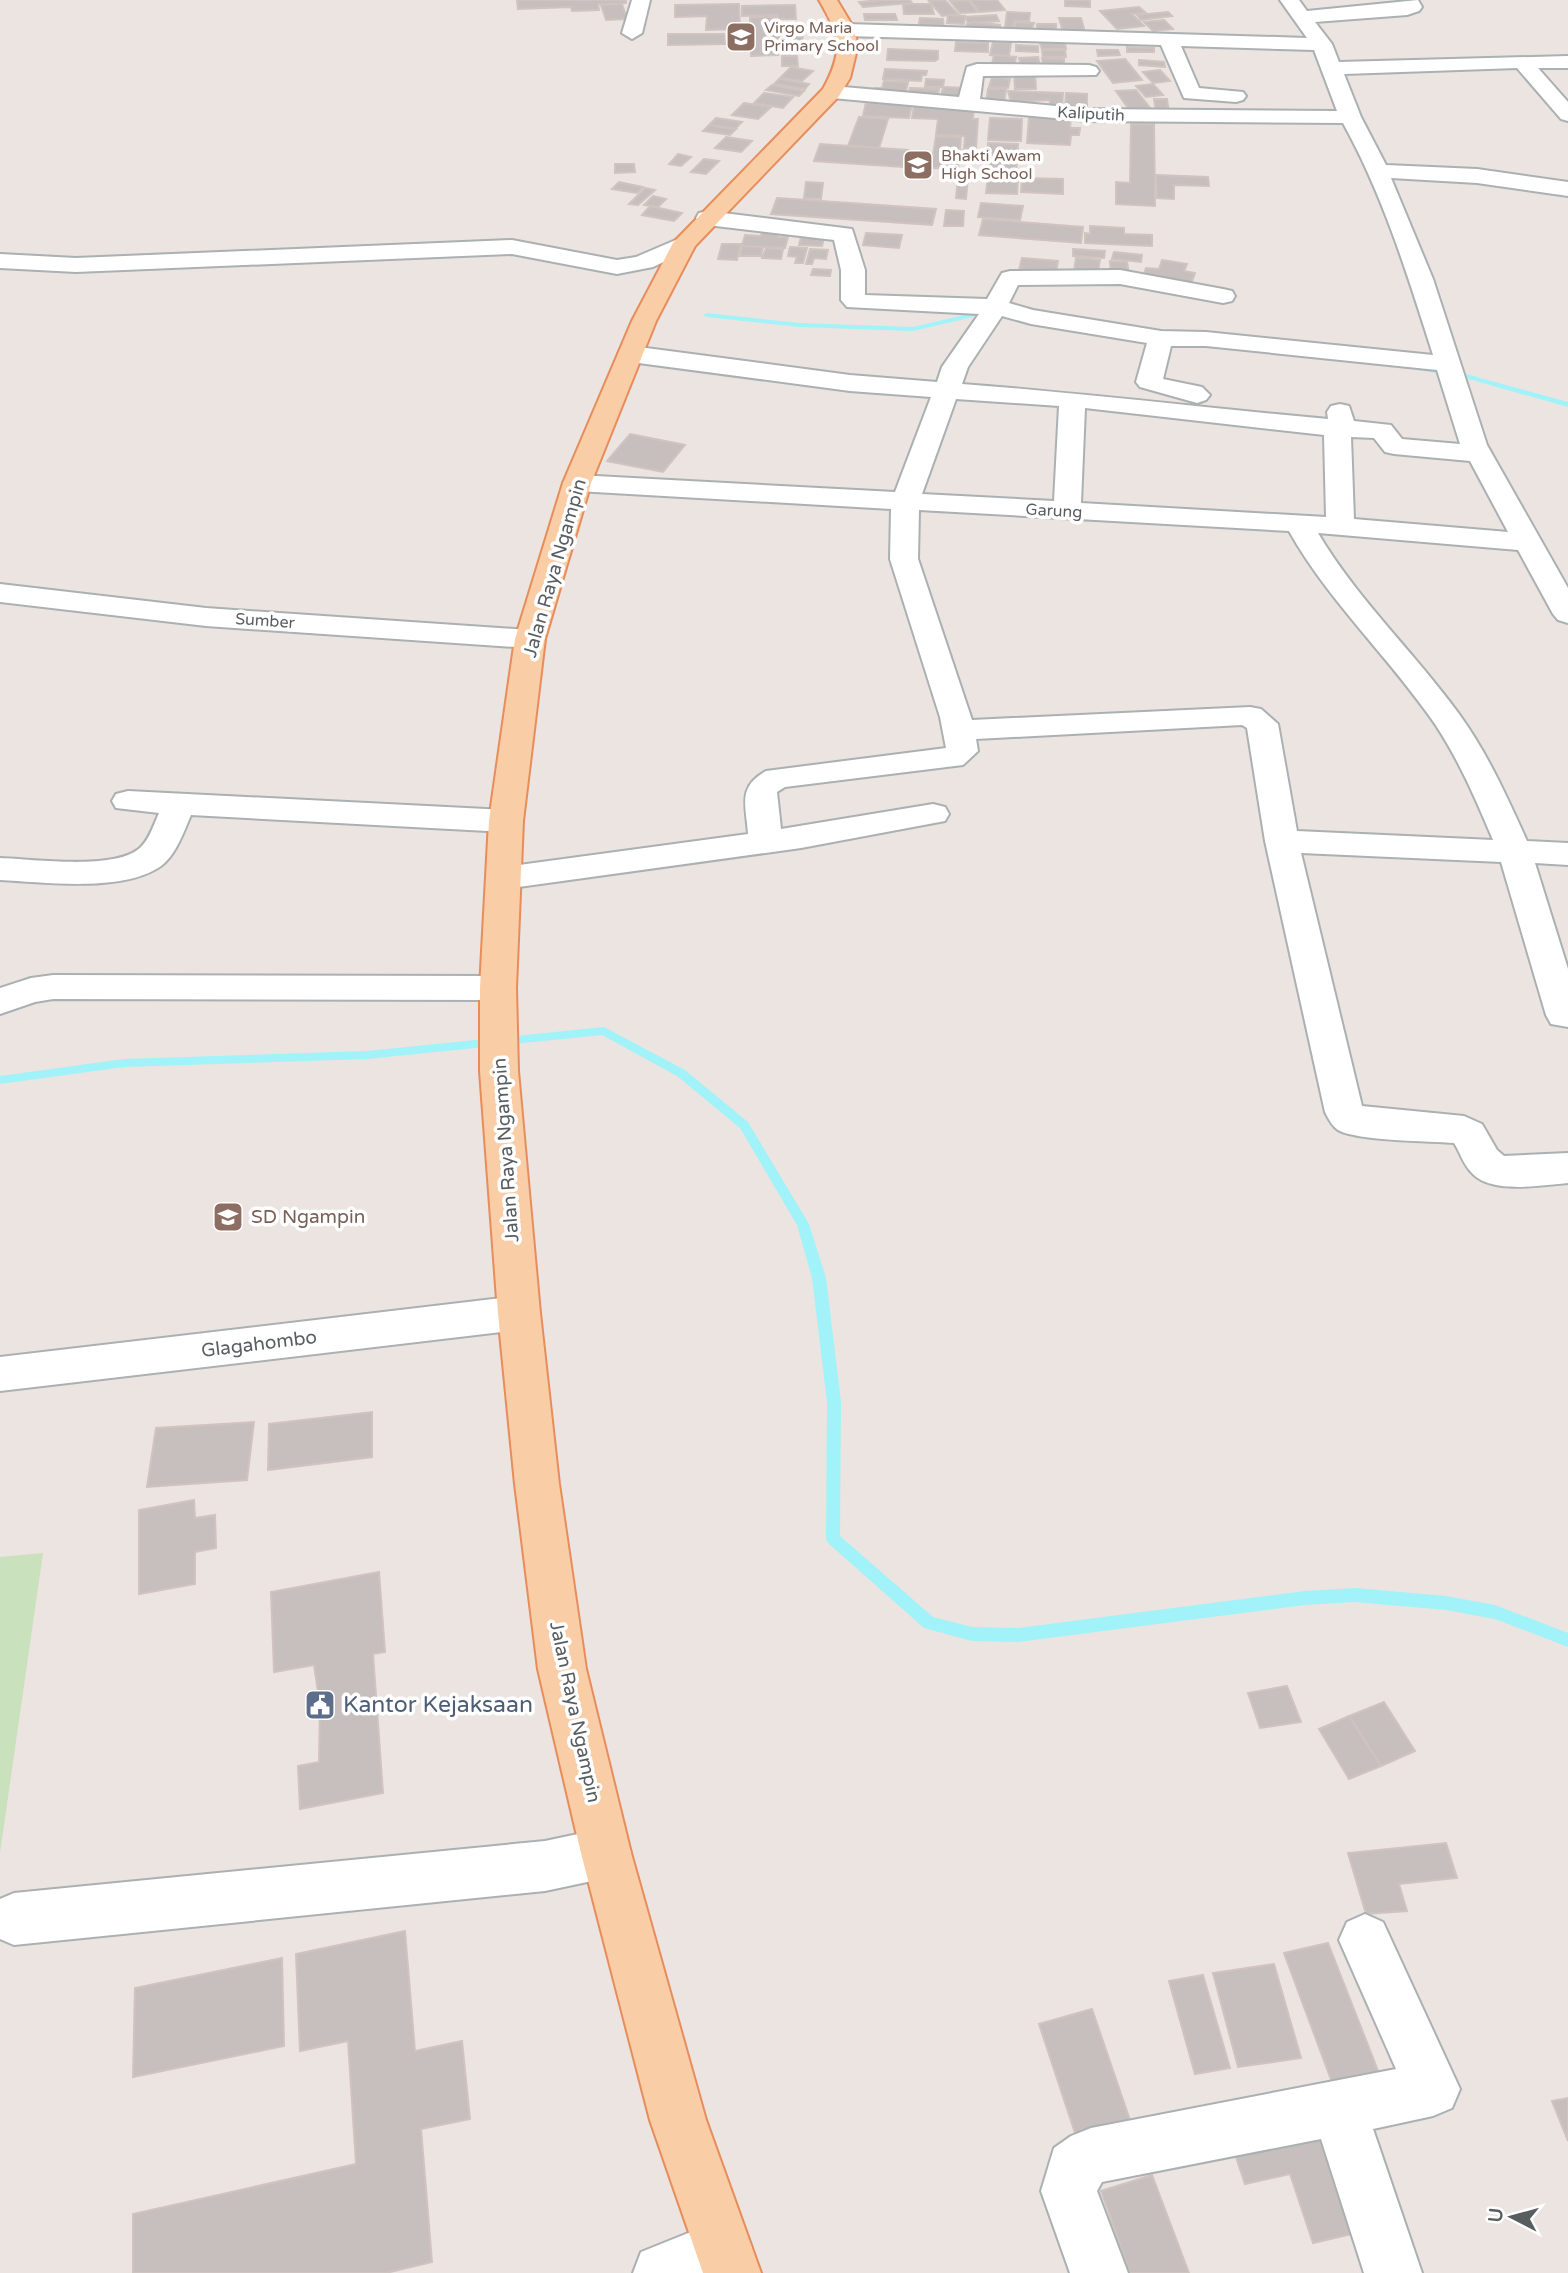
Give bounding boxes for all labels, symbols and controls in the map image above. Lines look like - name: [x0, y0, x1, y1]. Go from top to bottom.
- place label: Virgo Maria Primary School: [764, 18, 879, 56]
- school or university icon: Virgo Maria Primary School: [724, 20, 758, 54]
- street label: Kaliputih: [1057, 102, 1125, 126]
- place label: Bhakti Awam High School: [941, 146, 1041, 184]
- school or university icon: Bhakti Awam High School: [901, 148, 935, 182]
- street label: Jalan Raya Ngampin: [519, 476, 591, 660]
- street label: Garung: [1025, 500, 1083, 522]
- street label: Sumber: [235, 609, 296, 633]
- street label: Jalan Raya Ngampin: [489, 1057, 523, 1243]
- school or university icon: SD Ngampin: [211, 1200, 245, 1234]
- place label: SD Ngampin: [251, 1206, 365, 1228]
- street label: Glagahombo: [200, 1326, 318, 1362]
- street label: Jalan Raya Ngampin: [545, 1619, 605, 1805]
- public building icon: Kantor Kejaksaan: [303, 1688, 337, 1722]
- place label: Kantor Kejaksaan: [343, 1691, 533, 1719]
- north arrow: [1477, 2182, 1547, 2252]
- text: U: [1484, 2207, 1508, 2224]

